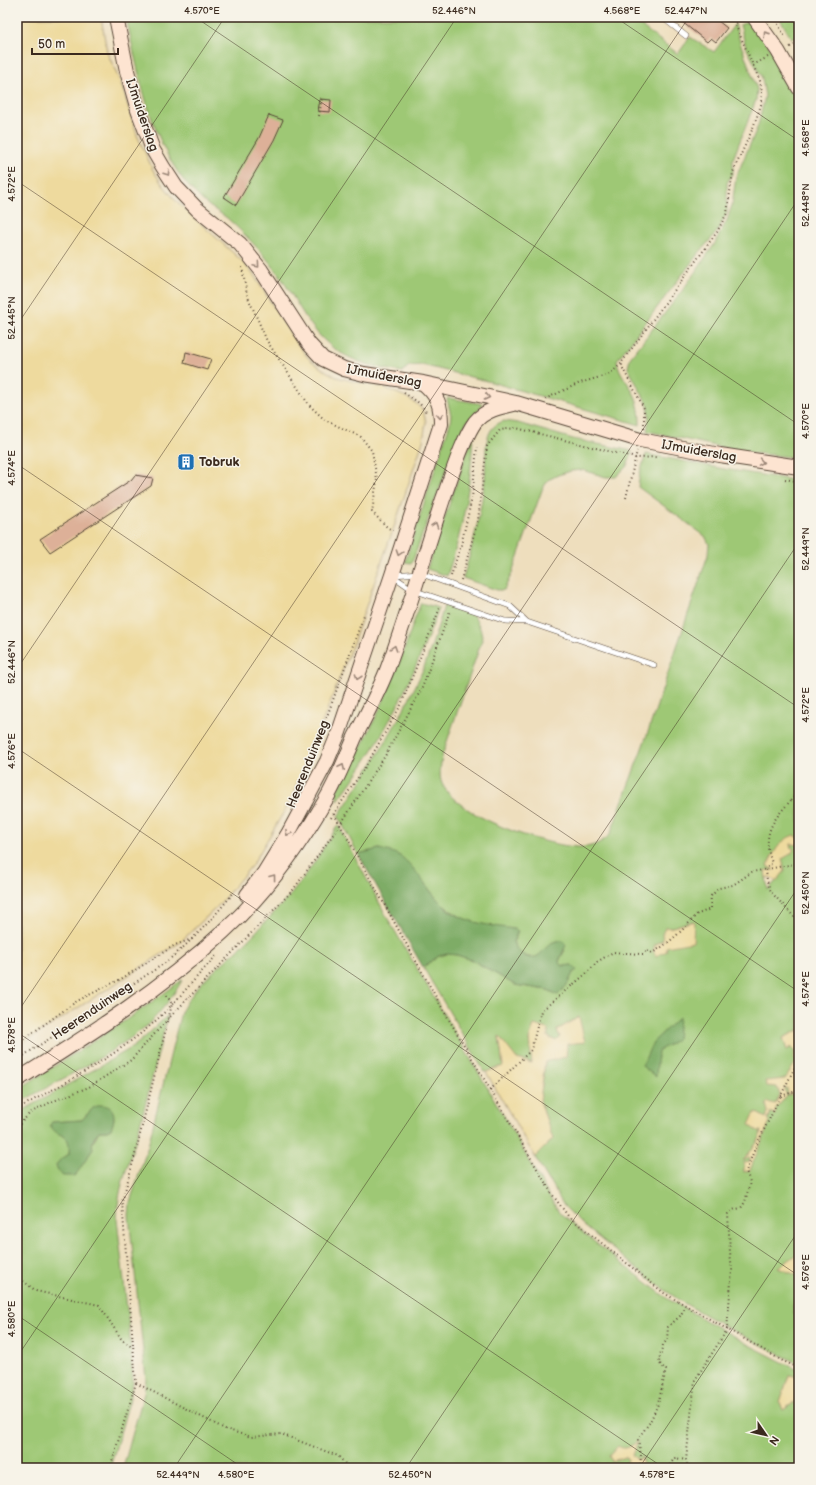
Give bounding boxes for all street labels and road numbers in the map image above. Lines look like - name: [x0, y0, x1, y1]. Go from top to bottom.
- street label: IJmuiderslag: [122, 76, 162, 154]
- street label: IJmuiderslag: [345, 361, 423, 391]
- street label: IJmuiderslag: [660, 437, 738, 465]
- street label: Heerenduinweg: [283, 718, 333, 810]
- street label: Heerenduinweg: [49, 978, 135, 1044]

